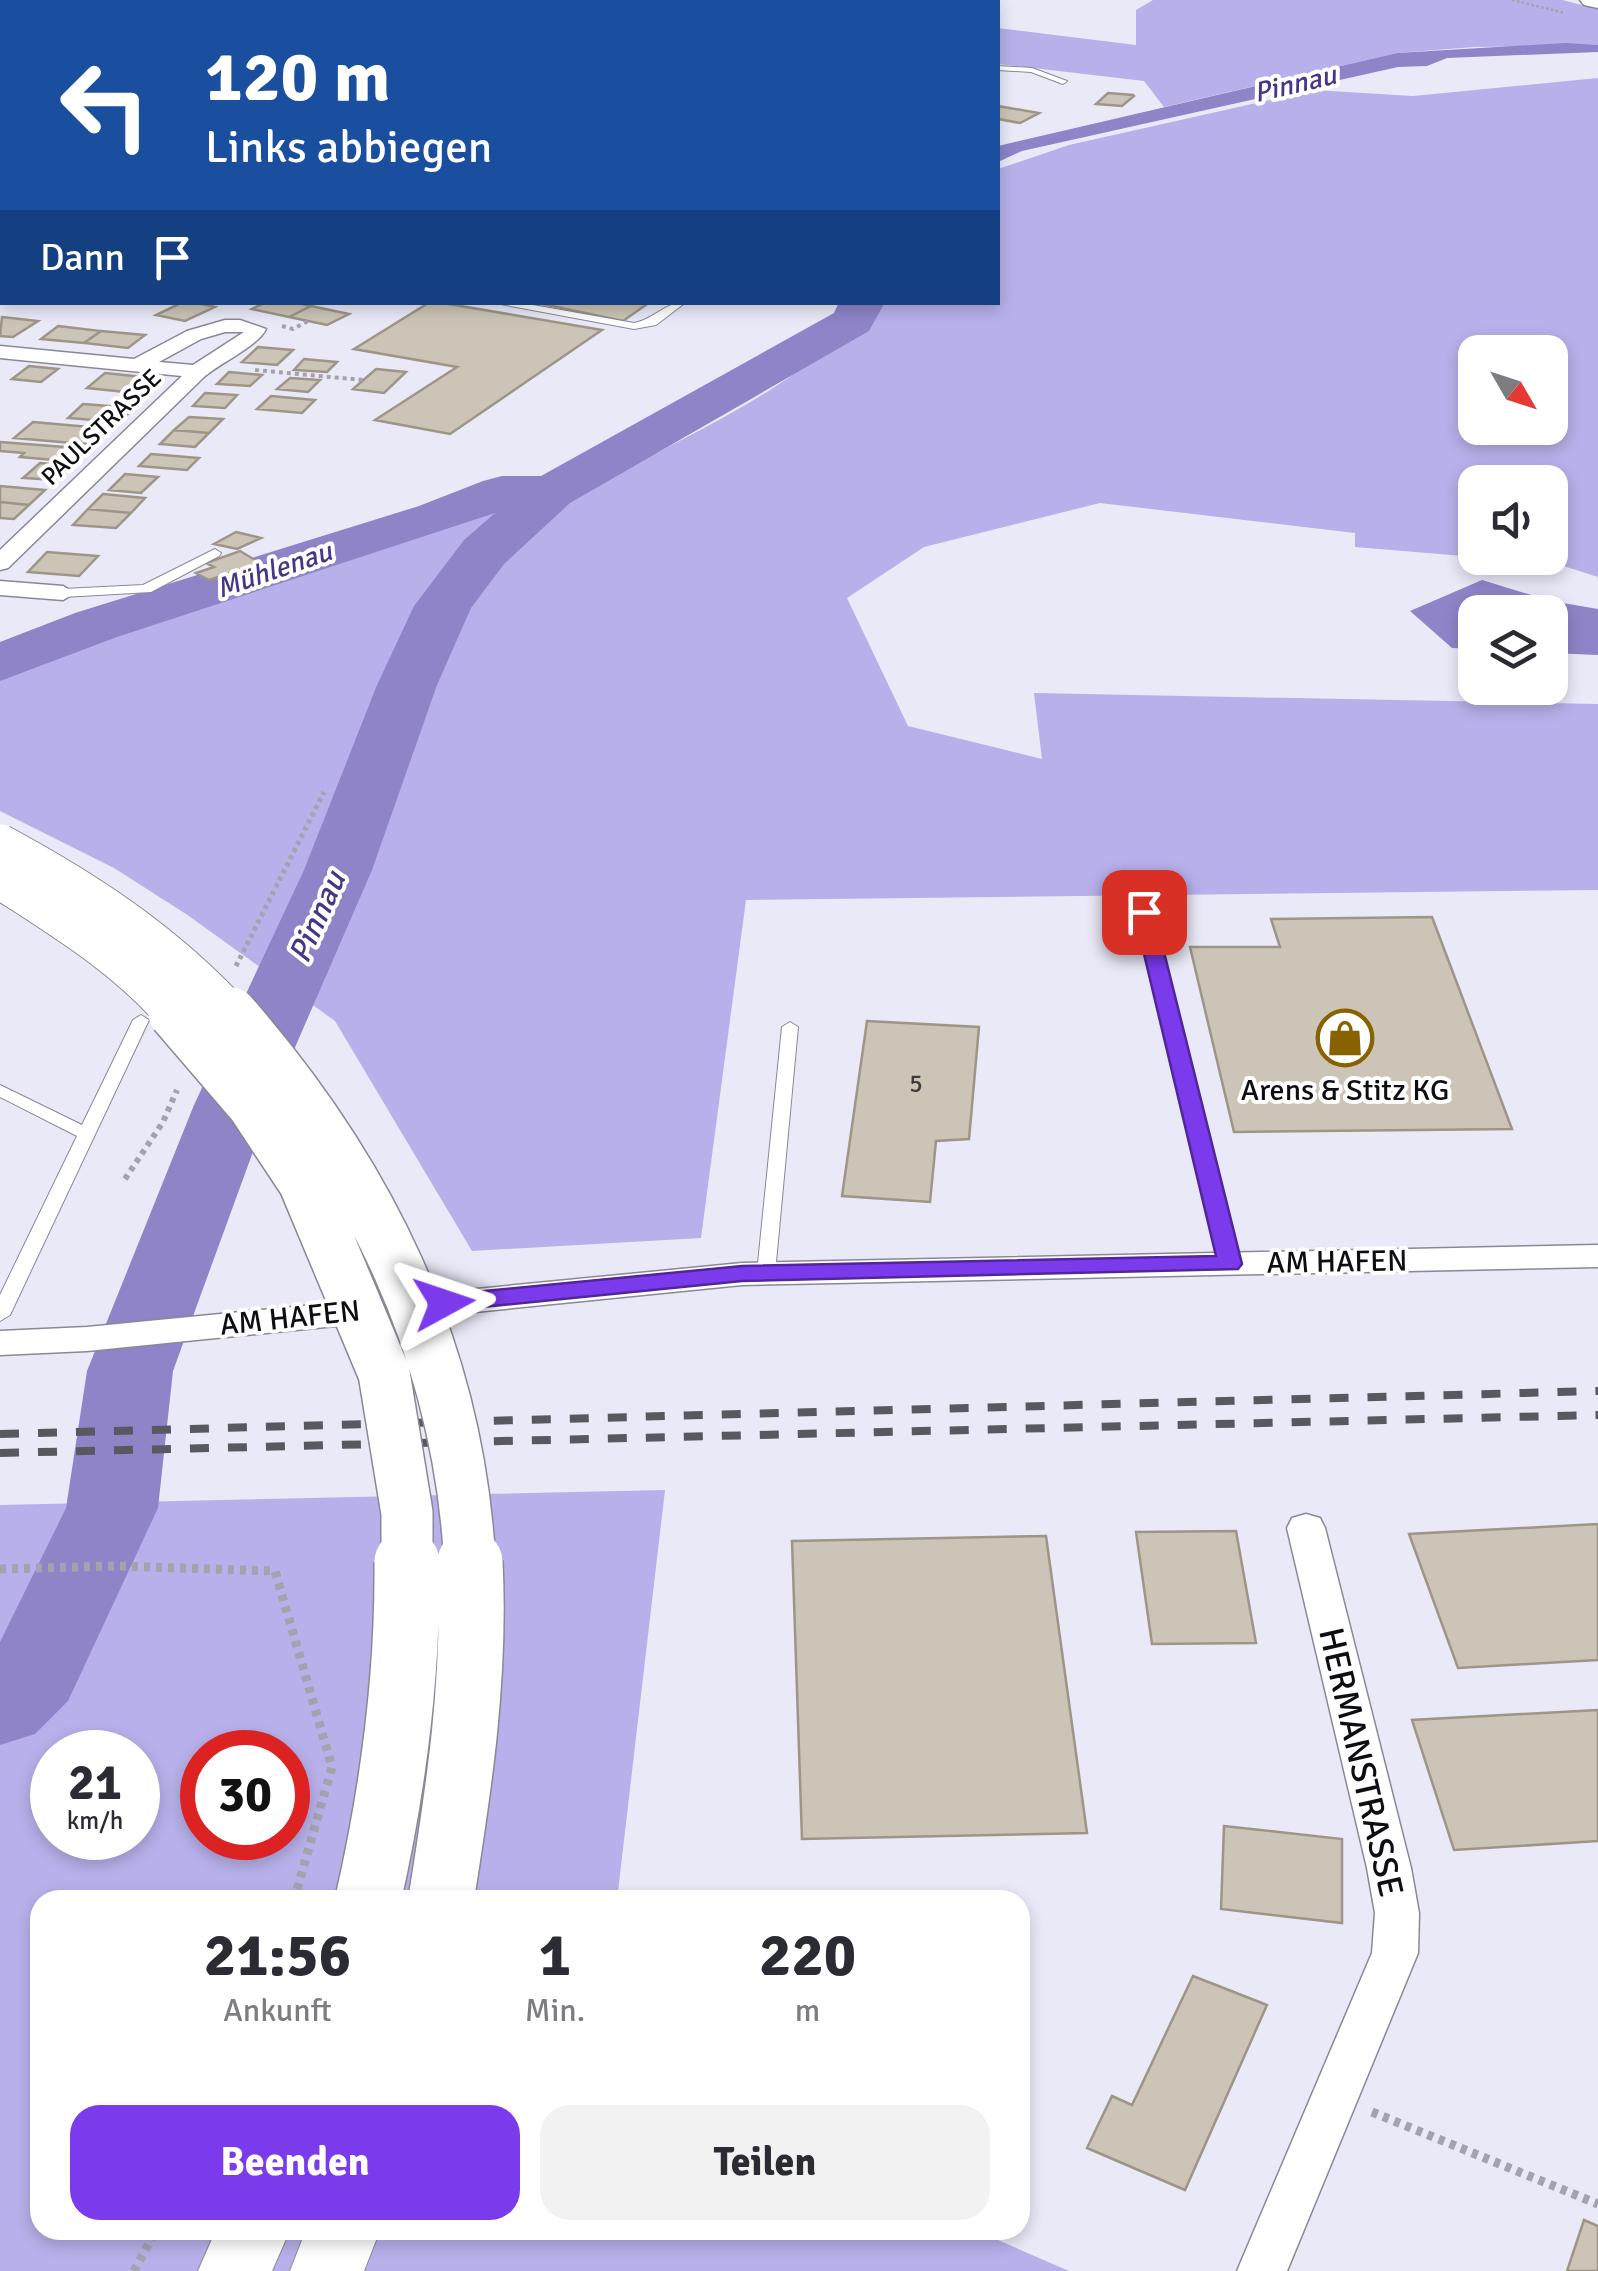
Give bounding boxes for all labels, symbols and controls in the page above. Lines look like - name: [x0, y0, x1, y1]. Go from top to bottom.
- text: 120 m: [205, 34, 390, 120]
- icon: left: [40, 40, 170, 170]
- water label: Pinnau: [1250, 58, 1341, 110]
- text: Links abbiegen: [205, 120, 492, 175]
- icon: arrive: [145, 230, 200, 285]
- text: Dann: [40, 234, 125, 281]
- north arrow: [1458, 335, 1568, 445]
- map controls: [1458, 335, 1568, 705]
- street label: PAULSTRASSE: [35, 362, 167, 492]
- button: sound: [1458, 465, 1568, 575]
- water label: Mühlenau: [212, 534, 338, 606]
- button: layers: [1458, 595, 1568, 705]
- water label: Pinnau: [280, 864, 355, 969]
- pin: [1102, 870, 1187, 955]
- icon: arrive: [1117, 885, 1172, 940]
- shop icon: Arens & Stitz KG: [1315, 1008, 1375, 1068]
- house number: 5: [909, 1068, 923, 1099]
- place label: Arens & Stitz KG: [1241, 1072, 1449, 1109]
- street label: AM HAFEN: [1266, 1242, 1408, 1282]
- position arrow: [392, 1251, 496, 1355]
- street label: AM HAFEN: [218, 1292, 362, 1344]
- street label: HERMANSTRASSE: [1309, 1623, 1413, 1901]
- speed limit sign: 30: [180, 1730, 310, 1860]
- text: 21: [68, 1752, 122, 1814]
- text: km/h: [67, 1805, 123, 1836]
- text: 21:56: [204, 1919, 351, 1993]
- text: 1: [539, 1919, 571, 1993]
- text: 220: [759, 1919, 856, 1993]
- text: Ankunft: [223, 1991, 332, 2030]
- text: Min.: [525, 1991, 585, 2030]
- text: m: [795, 1991, 820, 2030]
- button: Beenden: [70, 2105, 520, 2220]
- button: Teilen: [540, 2105, 990, 2220]

